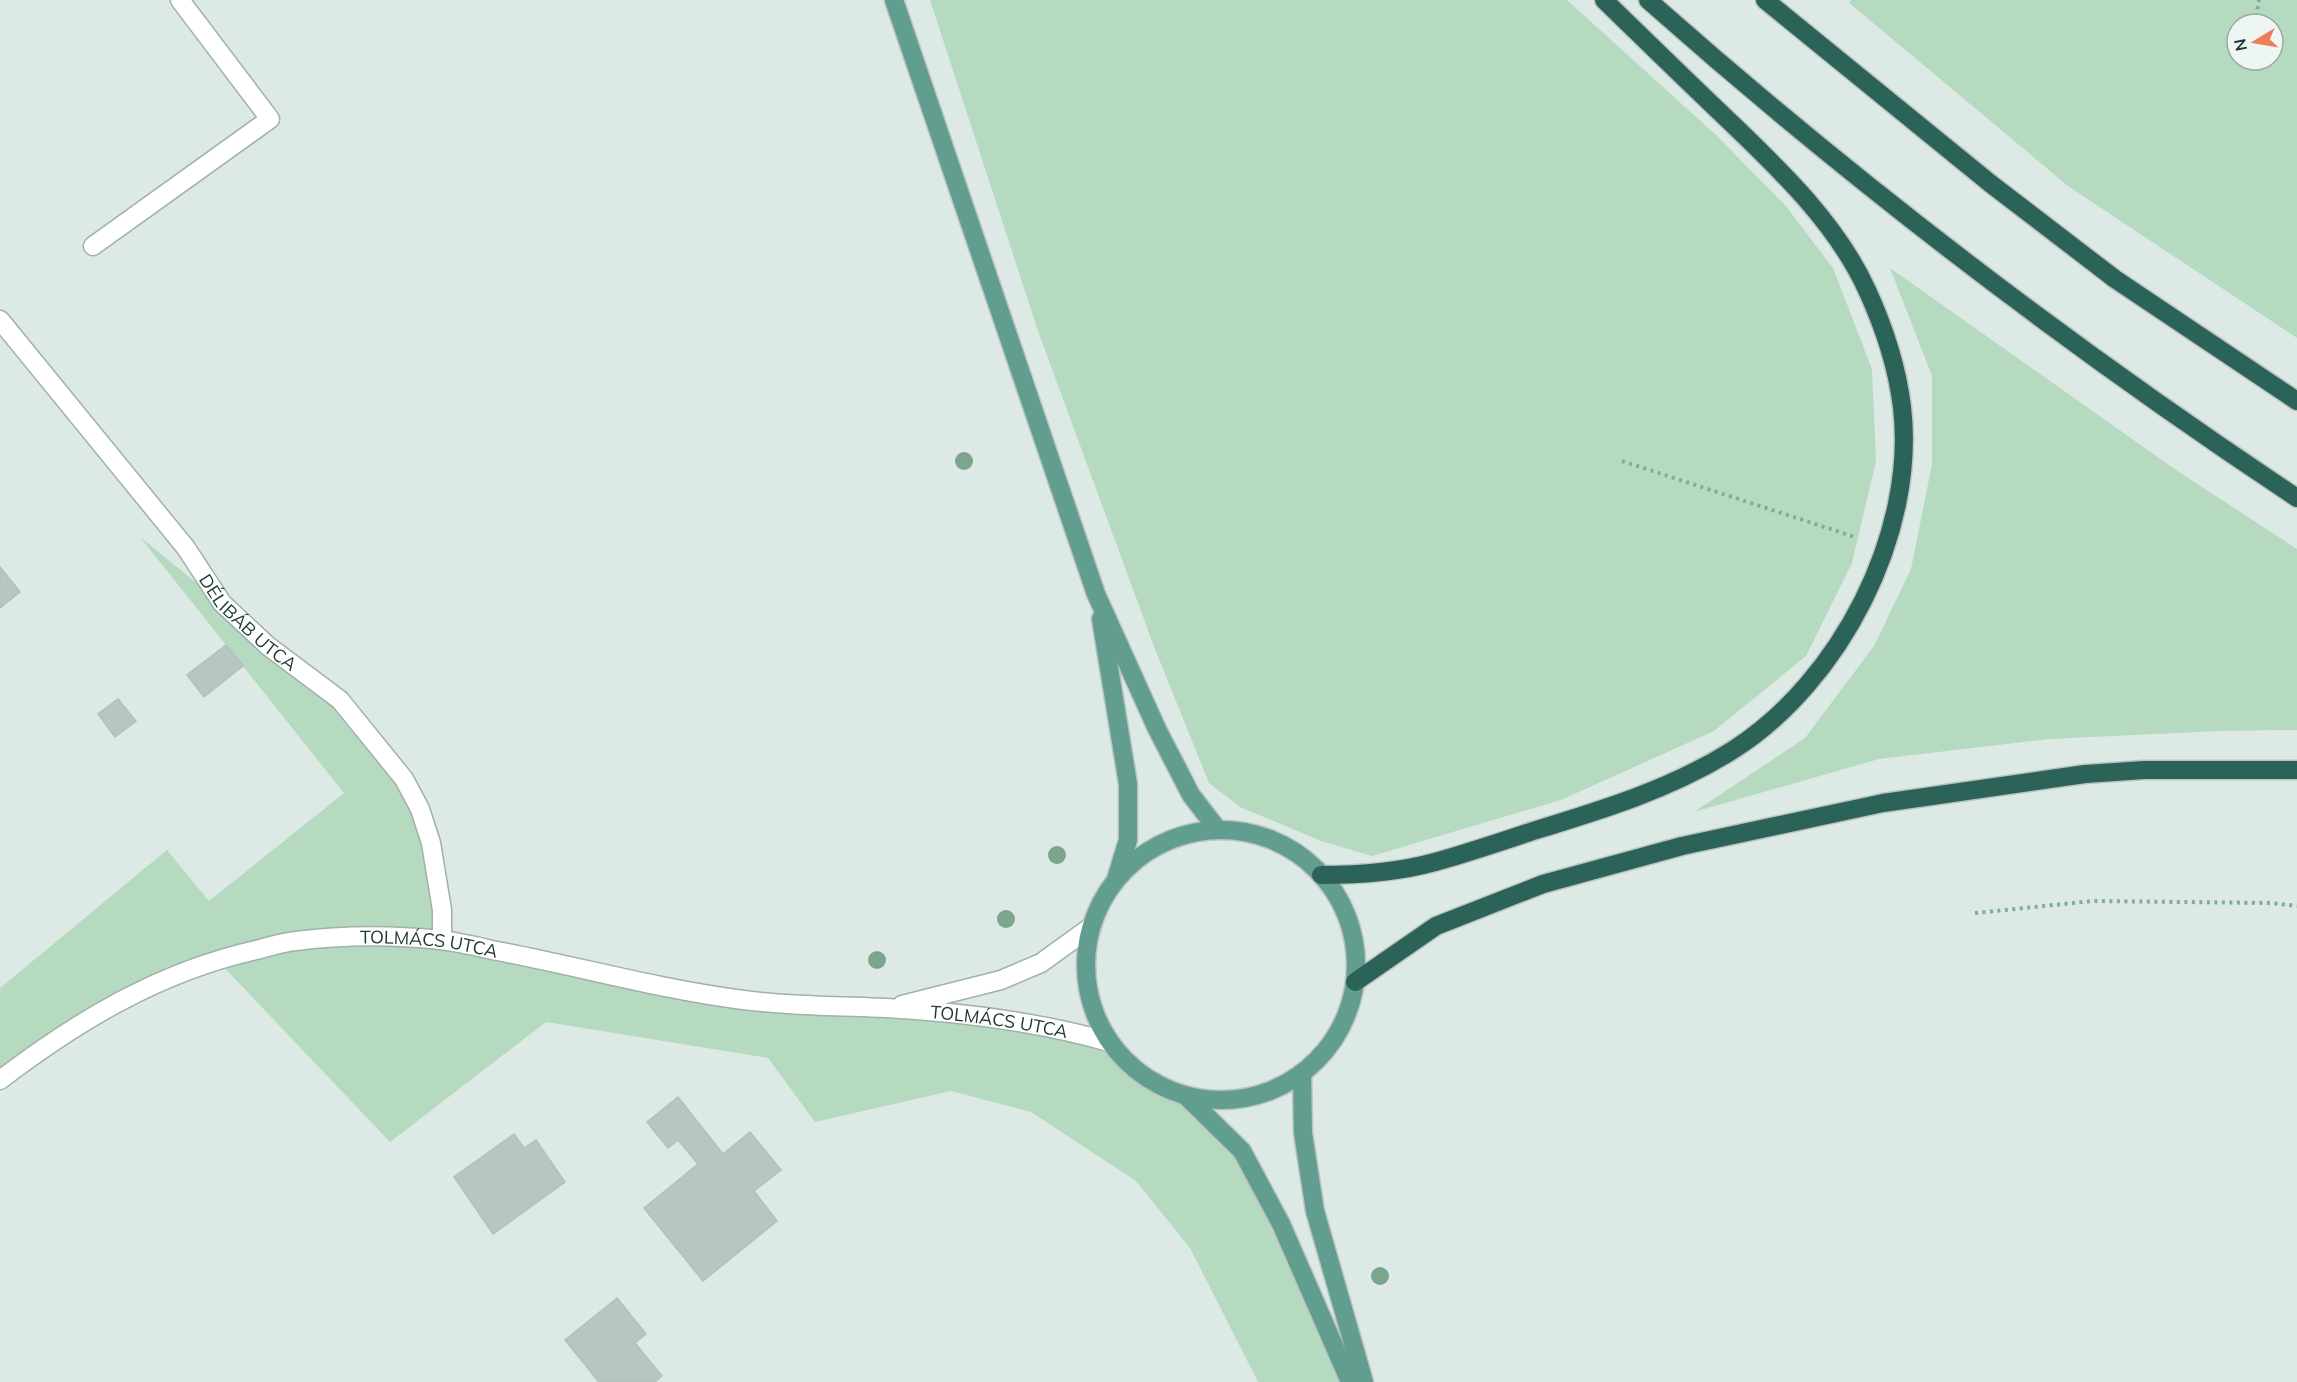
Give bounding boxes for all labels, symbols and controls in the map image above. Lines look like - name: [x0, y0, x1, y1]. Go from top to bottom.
- north arrow: [2225, 12, 2285, 72]
- text: N: [2229, 37, 2251, 53]
- street label: DÉLIBÁB UTCA: [195, 569, 302, 675]
- street label: TOLMÁCS UTCA: [360, 925, 500, 962]
- street label: TOLMÁCS UTCA: [929, 1000, 1070, 1043]

